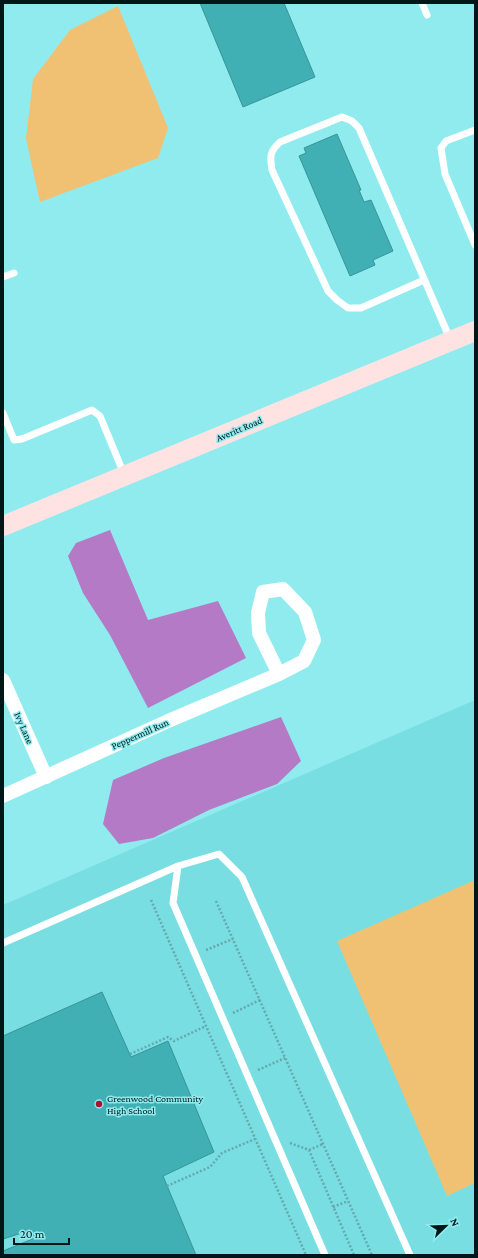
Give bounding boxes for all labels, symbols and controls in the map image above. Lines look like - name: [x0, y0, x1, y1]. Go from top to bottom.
- street label: Averitt Road: [214, 414, 265, 444]
- street label: Ivy Lane: [12, 710, 36, 746]
- street label: Peppermill Run: [110, 716, 171, 752]
- place label: Greenwood Community High School: [107, 1093, 204, 1116]
- marker: Greenwood Community High School: [94, 1099, 104, 1109]
- north arrow: [426, 1206, 466, 1246]
- text: N: [448, 1216, 462, 1228]
- scale bar: [14, 1220, 69, 1246]
- text: 20 m: [20, 1227, 45, 1241]

